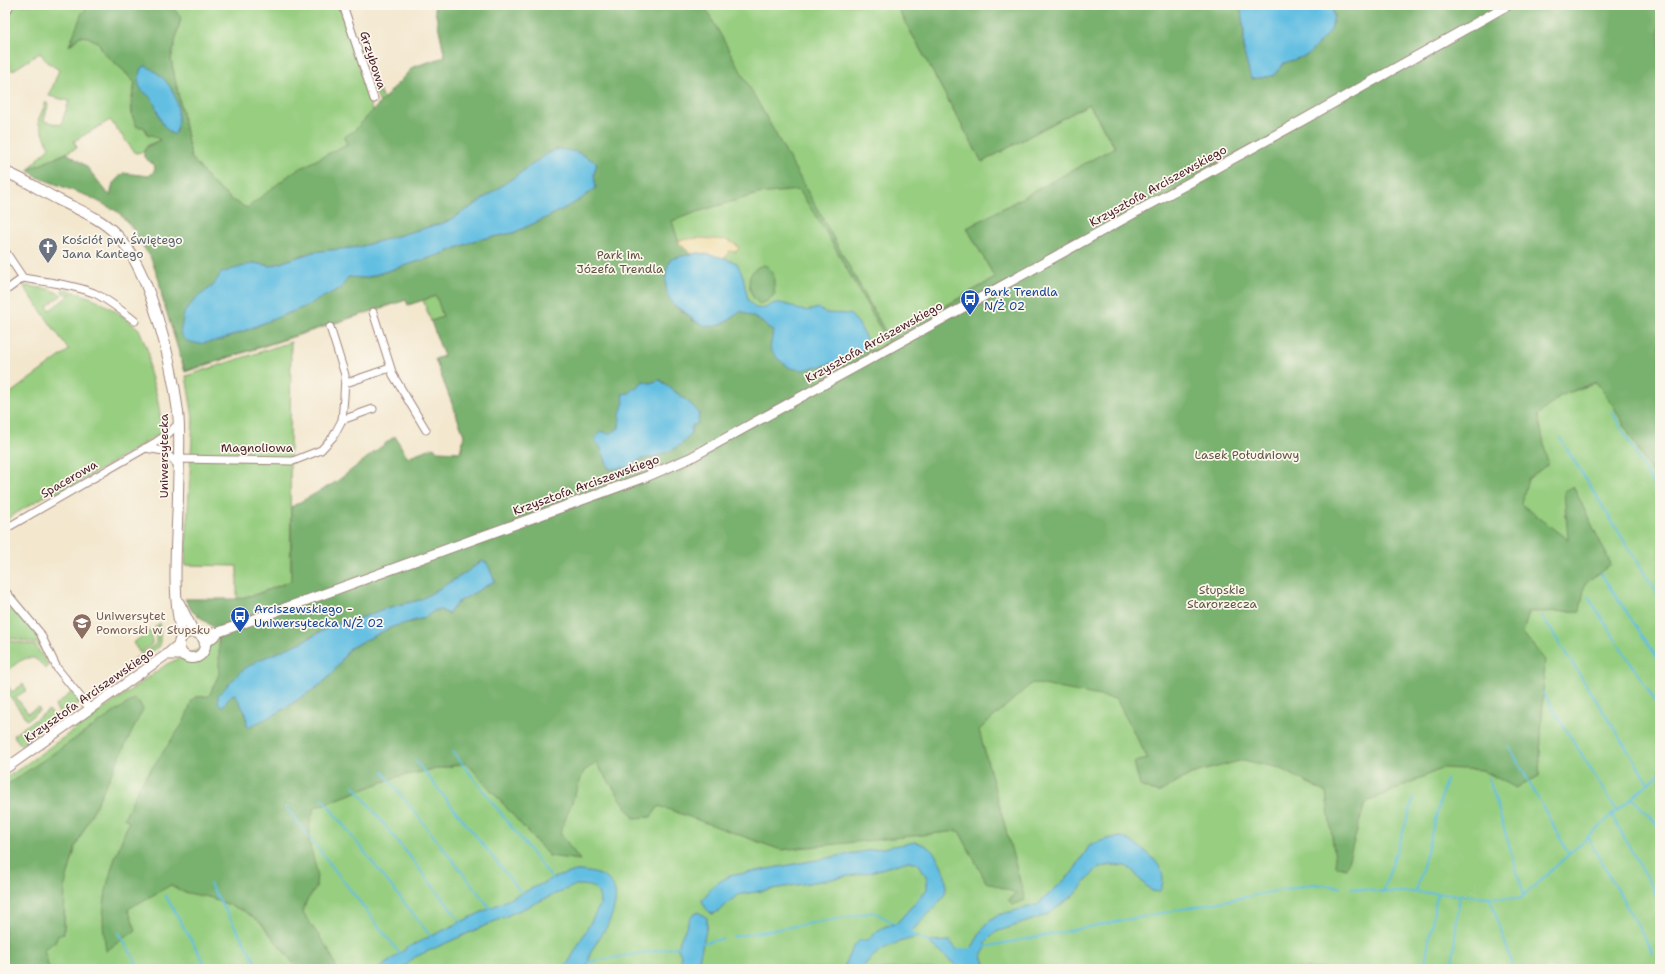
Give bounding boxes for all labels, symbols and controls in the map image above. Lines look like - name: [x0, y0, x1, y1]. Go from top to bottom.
- street label: Grzybowa: [356, 29, 390, 92]
- street label: Krzysztofa Arciszewskiego: [1086, 142, 1230, 230]
- place label: Kościół pw. Świętego Jana Kantego: [62, 232, 183, 262]
- church icon: Kościół pw. Świętego Jana Kantego: [37, 236, 59, 264]
- park label: Park im. Józefa Trendla: [577, 247, 664, 277]
- place label: Park Trendla N/Ż 02: [984, 284, 1058, 314]
- bus stop icon: Park Trendla N/Ż 02: [959, 288, 981, 316]
- street label: Krzysztofa Arciszewskiego: [802, 298, 946, 386]
- street label: Uniwersytecka: [156, 413, 172, 498]
- street label: Magnoliowa: [221, 440, 294, 456]
- park label: Lasek Południowy: [1195, 447, 1300, 463]
- street label: Krzysztofa Arciszewskiego: [511, 451, 661, 519]
- street label: Spacerowa: [38, 456, 101, 502]
- park label: Słupskie Starorzecza: [1187, 582, 1258, 612]
- place label: Arciszewskiego - Uniwersytecka N/Ż 02: [254, 601, 384, 631]
- bus stop icon: Arciszewskiego - Uniwersytecka N/Ż 02: [229, 605, 251, 633]
- place label: Uniwersytet Pomorski w Słupsku: [96, 608, 210, 638]
- school or university icon: Uniwersytet Pomorski w Słupsku: [71, 612, 93, 640]
- street label: Krzysztofa Arciszewskiego: [21, 644, 157, 746]

